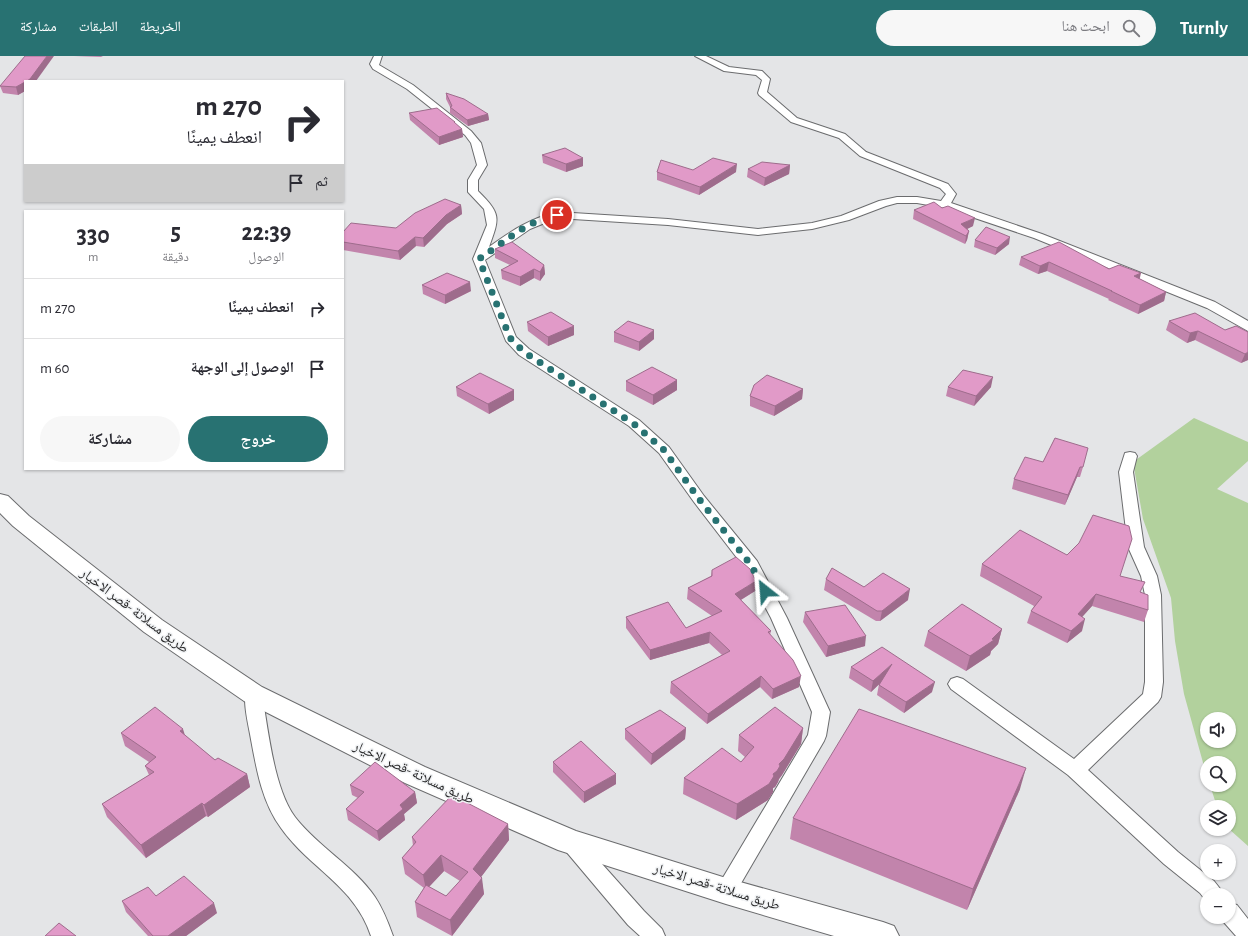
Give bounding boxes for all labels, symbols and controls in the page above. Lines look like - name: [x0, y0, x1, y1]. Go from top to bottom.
- search box: [876, 10, 1156, 46]
- icon: search: [1120, 17, 1142, 39]
- text: ابحث هنا: [1062, 19, 1110, 34]
- text: Turnly: [1180, 19, 1228, 38]
- text: مشاركة: [20, 20, 57, 34]
- text: الطبقات: [79, 20, 118, 34]
- text: الخريطة: [140, 20, 181, 34]
- text: 270 m: [195, 93, 262, 121]
- icon: right: [276, 96, 328, 148]
- text: انعطف يمينًا: [186, 129, 262, 147]
- icon: arrive: [285, 172, 307, 194]
- text: ثم: [315, 174, 328, 189]
- pin: [540, 198, 574, 232]
- icon: arrive: [546, 204, 568, 226]
- text: 5: [170, 221, 181, 245]
- text: 22:39: [241, 221, 291, 245]
- text: 330: [77, 224, 110, 248]
- text: m: [88, 251, 98, 264]
- text: دقيقة: [162, 251, 189, 264]
- text: الوصول: [248, 251, 284, 264]
- icon: right: [306, 298, 328, 320]
- text: انعطف يمينًا: [228, 300, 294, 315]
- text: 270 m: [40, 301, 76, 316]
- icon: arrive: [306, 358, 328, 380]
- text: الوصول إلى الوجهة: [191, 360, 294, 375]
- text: 60 m: [40, 361, 69, 376]
- button: مشاركة: [40, 416, 180, 462]
- button: خروج: [188, 416, 328, 462]
- street label: طريق مسلاتة -قصر الاخيار: [76, 565, 191, 657]
- position arrow: [744, 570, 786, 612]
- map controls: [1200, 712, 1236, 924]
- button: sound: [1200, 712, 1236, 748]
- street label: طريق مسلاتة -قصر الاخيار: [349, 738, 476, 809]
- button: search: [1200, 756, 1236, 792]
- button: layers: [1200, 800, 1236, 836]
- button: +: [1200, 844, 1236, 880]
- street label: طريق مسلاتة -قصر الاخيار: [650, 861, 781, 915]
- button: −: [1200, 888, 1236, 924]

